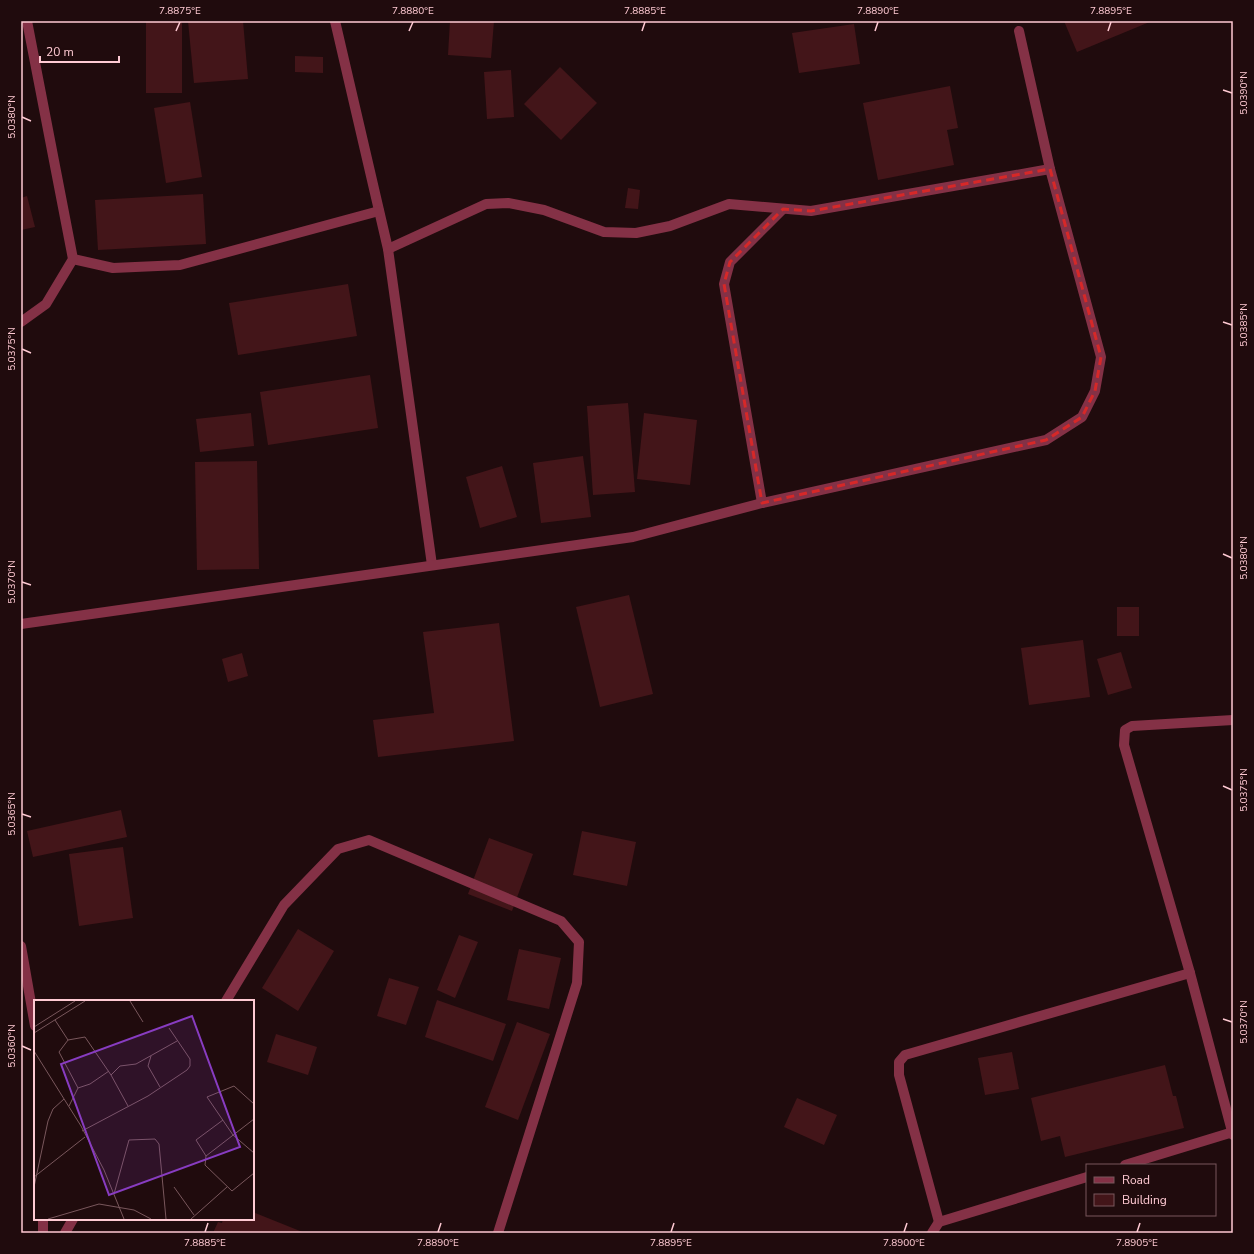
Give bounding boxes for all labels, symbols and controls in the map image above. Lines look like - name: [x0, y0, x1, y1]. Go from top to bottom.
- text: 7.8875°E: [159, 4, 201, 18]
- text: 7.8880°E: [392, 4, 434, 18]
- text: 7.8885°E: [624, 4, 666, 18]
- text: 7.8890°E: [857, 4, 899, 18]
- text: 7.8895°E: [1090, 4, 1132, 18]
- scale bar: [40, 38, 119, 64]
- text: 20 m: [46, 44, 74, 60]
- text: 5.0390°N: [1237, 71, 1251, 115]
- text: 5.0380°N: [5, 95, 19, 139]
- text: 5.0385°N: [1237, 303, 1251, 347]
- text: 5.0375°N: [5, 327, 19, 371]
- text: 5.0380°N: [1237, 536, 1251, 580]
- text: 5.0370°N: [5, 560, 19, 604]
- text: 5.0375°N: [1237, 768, 1251, 812]
- text: 5.0365°N: [5, 792, 19, 836]
- inset map: [34, 1000, 254, 1220]
- text: 5.0370°N: [1237, 1000, 1251, 1044]
- text: 5.0360°N: [5, 1024, 19, 1068]
- legend: [1086, 1164, 1216, 1216]
- text: Road: [1122, 1172, 1150, 1188]
- text: Building: [1122, 1192, 1167, 1208]
- text: 7.8885°E: [184, 1236, 226, 1250]
- text: 7.8890°E: [417, 1236, 459, 1250]
- text: 7.8895°E: [650, 1236, 692, 1250]
- text: 7.8900°E: [883, 1236, 925, 1250]
- text: 7.8905°E: [1116, 1236, 1158, 1250]

